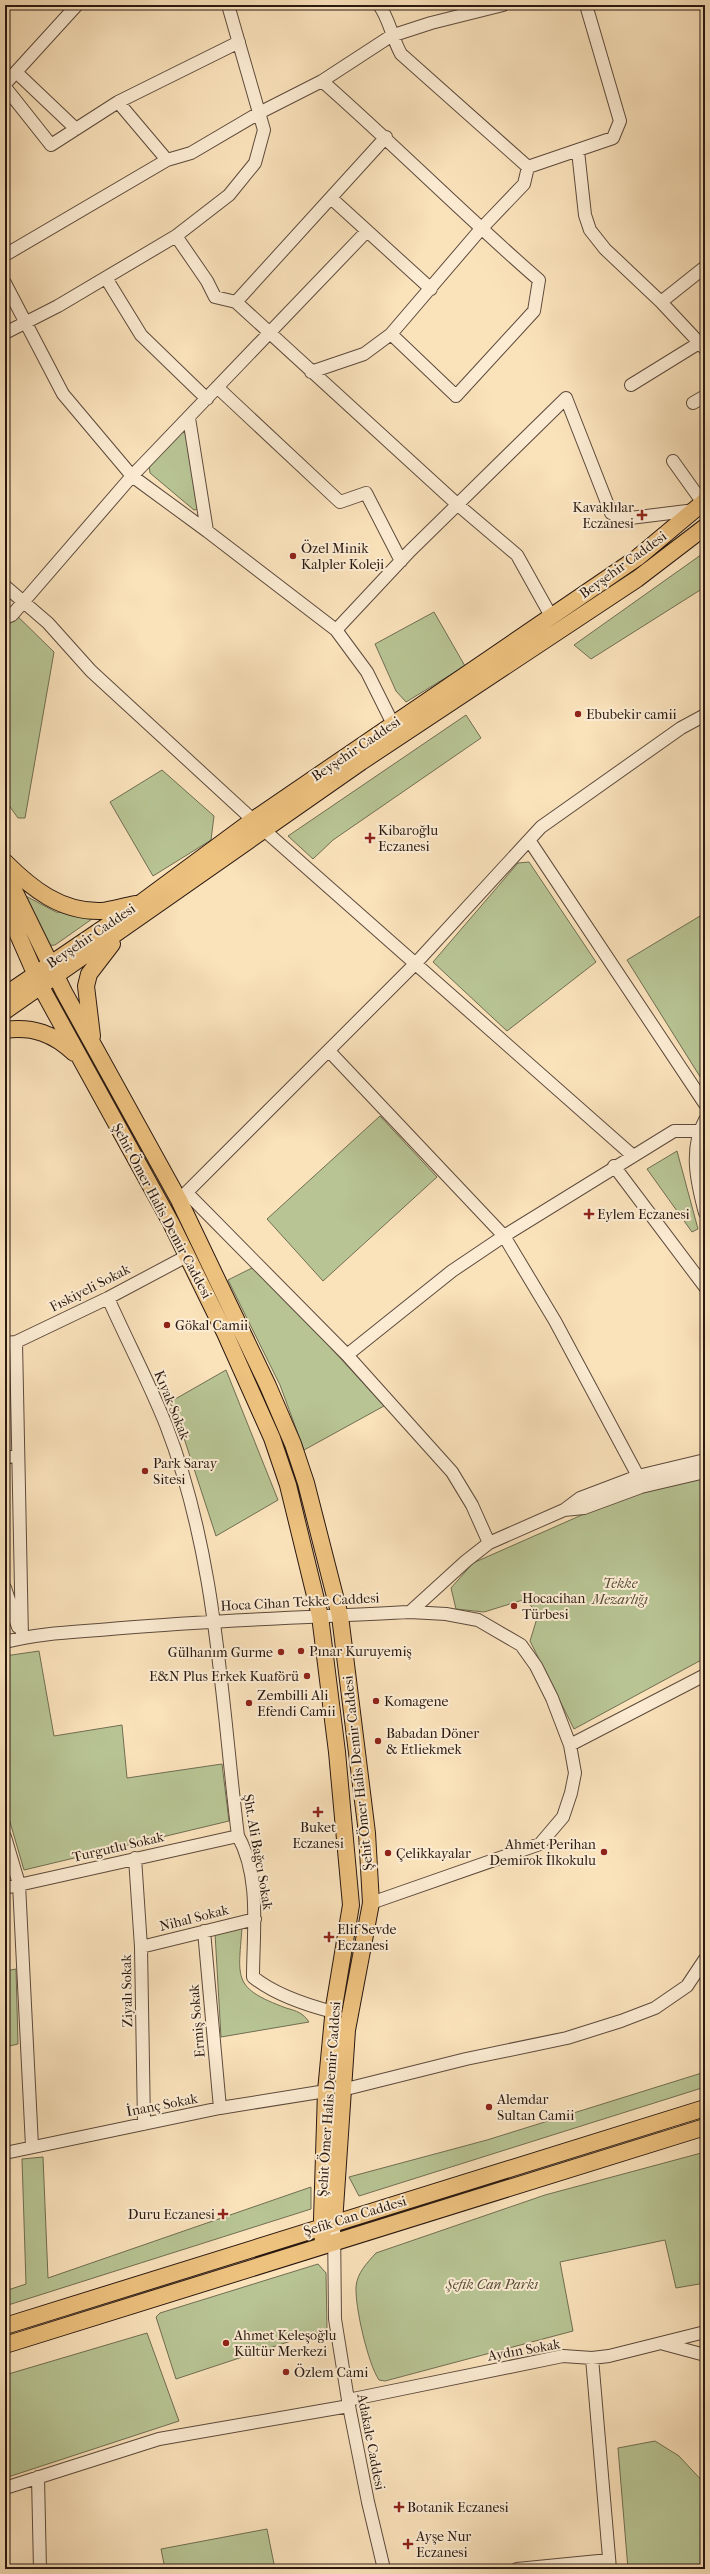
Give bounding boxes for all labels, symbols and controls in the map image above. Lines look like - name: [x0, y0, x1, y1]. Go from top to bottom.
- place label: Kavaklılar Eczanesi: [573, 499, 634, 532]
- marker: Kavaklılar Eczanesi: [637, 510, 647, 520]
- street label: Beyşehir Caddesi: [576, 528, 670, 602]
- place label: Özel Minik Kalpler Koleji: [301, 539, 384, 573]
- marker: Özel Minik Kalpler Koleji: [288, 551, 298, 561]
- place label: Ebubekir camii: [586, 706, 677, 723]
- marker: Ebubekir camii: [573, 709, 583, 719]
- street label: Beyşehir Caddesi: [308, 713, 404, 785]
- place label: Kibaroğlu Eczanesi: [378, 822, 438, 855]
- marker: Kibaroğlu Eczanesi: [365, 833, 375, 843]
- street label: Beyşehir Caddesi: [43, 900, 139, 972]
- street label: Şehit Ömer Halis Demir Caddesi: [108, 1120, 216, 1302]
- place label: Eylem Eczanesi: [597, 1206, 690, 1223]
- marker: Eylem Eczanesi: [584, 1209, 594, 1219]
- street label: Fıskiyeli Sokak: [47, 1260, 134, 1316]
- place label: Gökal Camii: [175, 1317, 248, 1334]
- marker: Gökal Camii: [162, 1320, 172, 1330]
- street label: Kıyak Sokak: [150, 1368, 194, 1443]
- place label: Park Saray Sitesi: [153, 1455, 218, 1488]
- marker: Park Saray Sitesi: [140, 1466, 150, 1476]
- park label: Tekke Mezarlığı: [591, 1575, 648, 1608]
- street label: Hoca Cihan Tekke Caddesi: [220, 1589, 380, 1615]
- place label: Hocacihan Türbesi: [522, 1590, 585, 1623]
- marker: Hocacihan Türbesi: [509, 1601, 519, 1611]
- place label: Pınar Kuruyemiş: [309, 1643, 412, 1660]
- place label: Gülhanım Gurme: [168, 1644, 273, 1661]
- marker: Pınar Kuruyemiş: [296, 1646, 306, 1656]
- marker: Gülhanım Gurme: [276, 1647, 286, 1657]
- place label: E&N Plus Erkek Kuaförü: [149, 1668, 299, 1685]
- marker: E&N Plus Erkek Kuaförü: [302, 1671, 312, 1681]
- street label: Şehit Ömer Halis Demir Caddesi: [338, 1675, 377, 1871]
- place label: Zembilli Ali Efendi Camii: [257, 1687, 336, 1720]
- place label: Komagene: [384, 1693, 449, 1710]
- marker: Komagene: [371, 1696, 381, 1706]
- marker: Zembilli Ali Efendi Camii: [244, 1698, 254, 1708]
- place label: Babadan Döner & Etliekmek: [386, 1725, 479, 1758]
- marker: Babadan Döner & Etliekmek: [373, 1736, 383, 1746]
- street label: Şht. Ali Bağcı Sokak: [239, 1793, 277, 1912]
- marker: Buket Eczanesi: [313, 1807, 323, 1817]
- place label: Buket Eczanesi: [292, 1819, 344, 1852]
- street label: Turgutlu Sokak: [71, 1828, 166, 1866]
- place label: Ahmet Perihan Demirok İlkokulu: [489, 1836, 596, 1869]
- place label: Çelikkayalar: [396, 1845, 471, 1862]
- marker: Ahmet Perihan Demirok İlkokulu: [599, 1847, 609, 1857]
- marker: Çelikkayalar: [383, 1848, 393, 1858]
- street label: Nihal Sokak: [158, 1901, 231, 1935]
- place label: Elif Sevde Eczanesi: [337, 1921, 397, 1954]
- marker: Elif Sevde Eczanesi: [324, 1932, 334, 1942]
- street label: Ziyalı Sokak: [118, 1953, 136, 2028]
- street label: Ermiş Sokak: [185, 1983, 209, 2058]
- street label: Şehit Ömer Halis Demir Caddesi: [313, 2001, 344, 2197]
- street label: İnanç Sokak: [125, 2090, 200, 2120]
- place label: Alemdar Sultan Camii: [496, 2091, 574, 2124]
- marker: Alemdar Sultan Camii: [484, 2102, 494, 2112]
- street label: Şefik Can Caddesi: [302, 2192, 408, 2240]
- place label: Duru Eczanesi: [128, 2206, 215, 2223]
- marker: Duru Eczanesi: [218, 2209, 228, 2219]
- park label: Şefik Can Parkı: [445, 2276, 538, 2293]
- place label: Ahmet Keleşoğlu Kültür Merkezi: [233, 2327, 336, 2360]
- street label: Aydın Sokak: [485, 2335, 562, 2365]
- marker: Ahmet Keleşoğlu Kültür Merkezi: [221, 2338, 231, 2348]
- place label: Özlem Cami: [294, 2363, 368, 2381]
- marker: Özlem Cami: [281, 2367, 291, 2377]
- street label: Adakale Caddesi: [353, 2391, 389, 2492]
- place label: Botanik Eczanesi: [407, 2499, 509, 2516]
- marker: Botanik Eczanesi: [394, 2502, 404, 2512]
- place label: Ayşe Nur Eczanesi: [415, 2528, 471, 2561]
- marker: Ayşe Nur Eczanesi: [403, 2539, 413, 2549]

